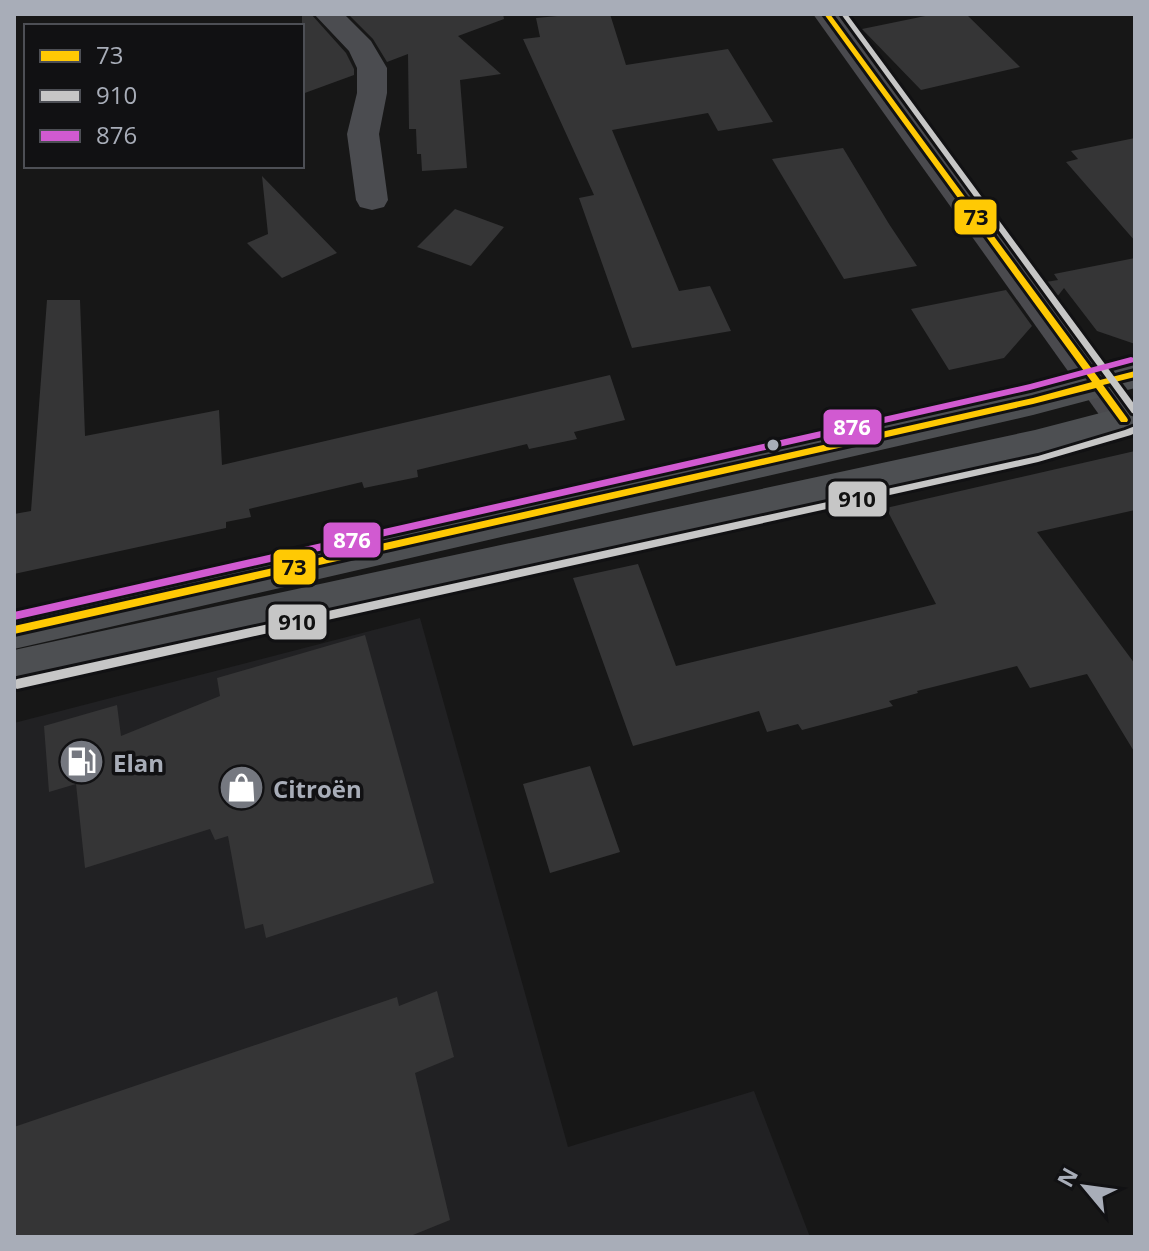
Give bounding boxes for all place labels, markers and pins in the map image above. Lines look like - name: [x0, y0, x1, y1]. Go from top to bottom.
- unlabelled marker: [765, 437, 781, 453]
- fuel station icon: Elan: [58, 738, 106, 786]
- place label: Elan: [113, 746, 164, 779]
- shop icon: Citroën: [218, 764, 266, 812]
- place label: Citroën: [273, 772, 362, 805]

